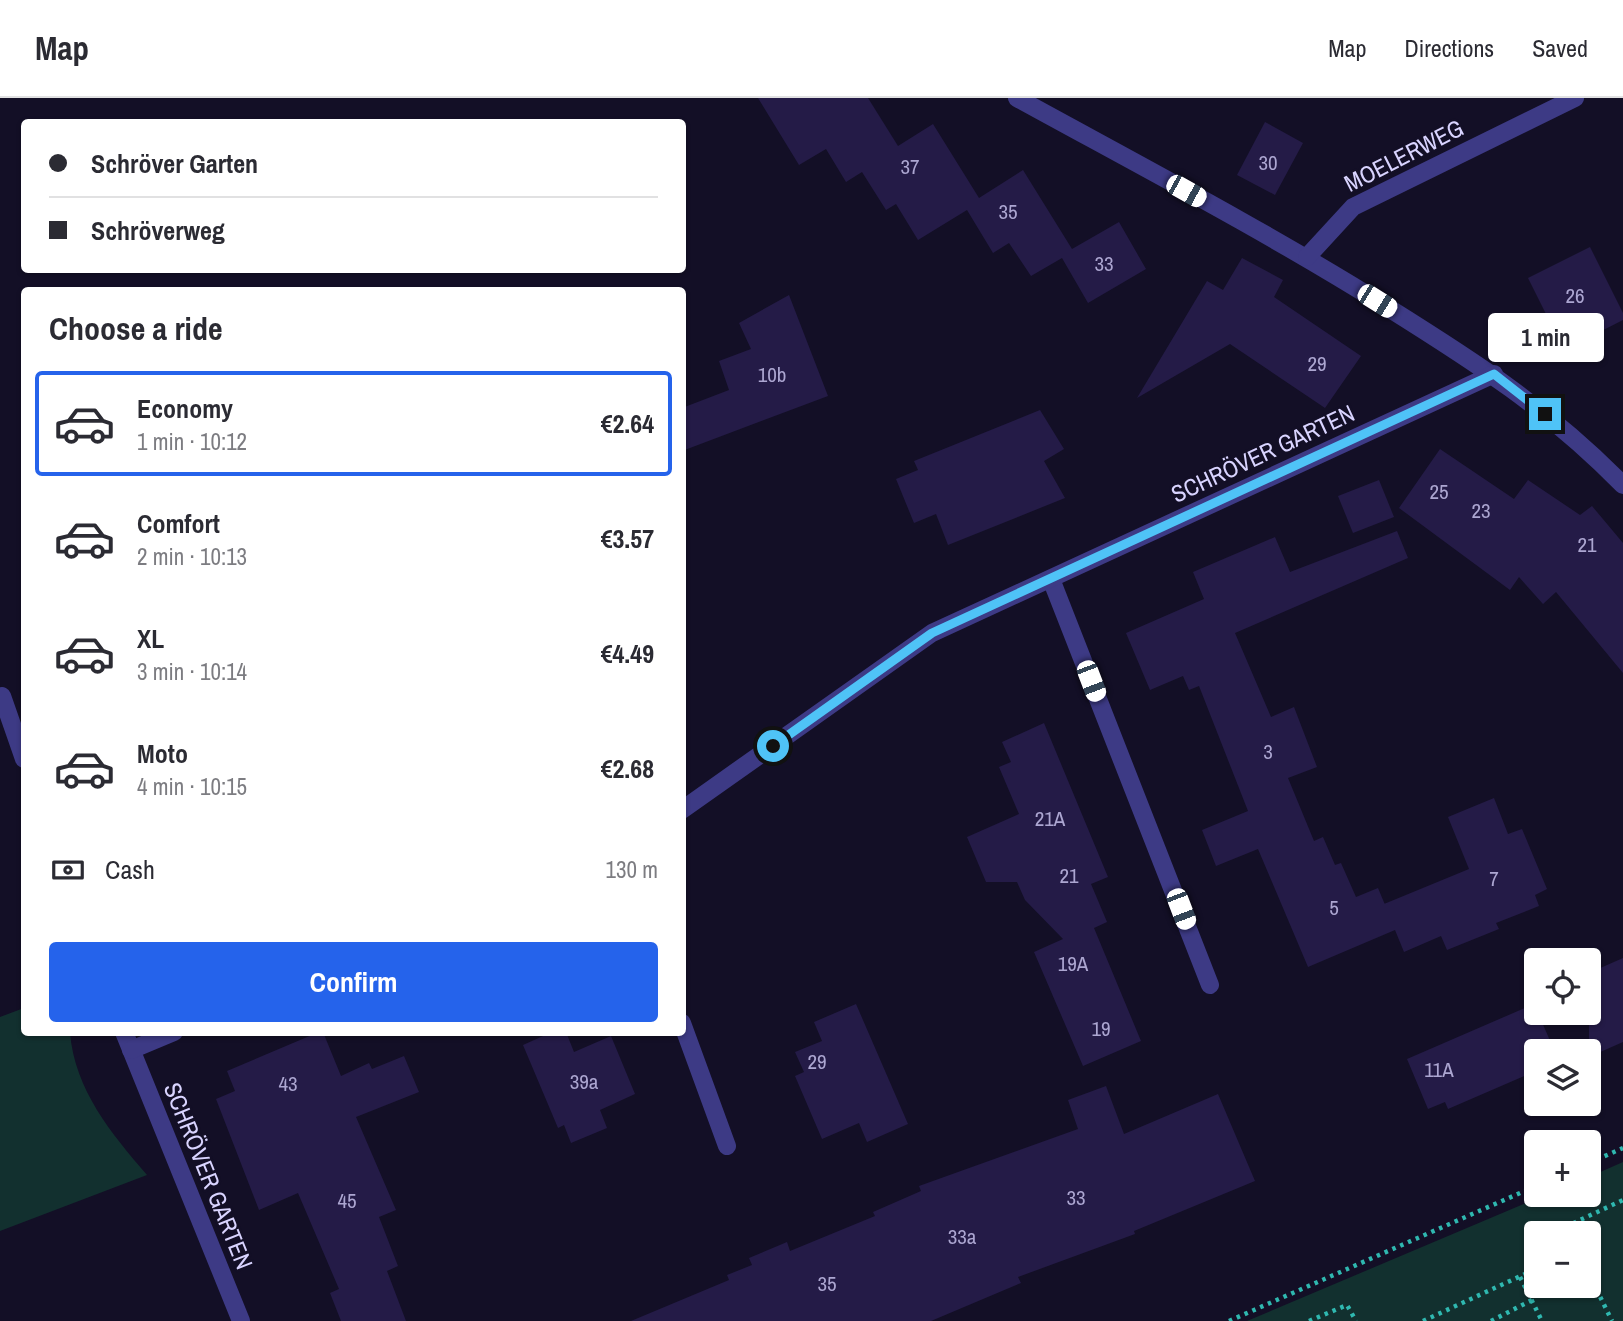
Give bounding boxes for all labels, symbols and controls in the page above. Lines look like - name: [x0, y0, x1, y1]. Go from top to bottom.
- text: Map: [35, 26, 89, 70]
- text: Map: [1328, 32, 1366, 64]
- text: Directions: [1404, 32, 1494, 64]
- text: Saved: [1532, 32, 1588, 64]
- street label: MOELERWEG: [1338, 111, 1469, 199]
- text: Schröver Garten: [91, 146, 258, 181]
- house number: 30: [1258, 148, 1278, 177]
- house number: 37: [900, 152, 920, 181]
- car: [1163, 172, 1210, 210]
- house number: 35: [998, 197, 1018, 226]
- text: Schröverweg: [91, 213, 225, 248]
- house number: 33: [1094, 249, 1114, 278]
- car: [1354, 281, 1401, 321]
- house number: 26: [1565, 281, 1585, 310]
- text: Choose a ride: [49, 307, 223, 350]
- callout: 1 min: [1487, 313, 1603, 362]
- text: 1 min: [1521, 322, 1571, 353]
- house number: 29: [1307, 349, 1327, 378]
- house number: 10b: [758, 360, 786, 389]
- text: Economy: [137, 391, 233, 426]
- icon: car: [53, 392, 116, 455]
- street label: SCHRÖVER GARTEN: [1166, 397, 1359, 510]
- route end: [1529, 398, 1561, 430]
- text: €2.64: [601, 406, 654, 441]
- text: 1 min · 10:12: [137, 426, 247, 457]
- house number: 25: [1429, 477, 1449, 506]
- house number: 23: [1471, 496, 1491, 525]
- text: Comfort: [137, 506, 220, 541]
- icon: car: [53, 507, 116, 570]
- text: €3.57: [601, 521, 654, 556]
- house number: 21: [1577, 530, 1597, 559]
- text: 2 min · 10:13: [137, 541, 247, 572]
- text: XL: [137, 621, 164, 656]
- icon: car: [53, 622, 116, 685]
- text: €4.49: [601, 636, 654, 671]
- text: 3 min · 10:14: [137, 656, 247, 687]
- car: [1074, 658, 1109, 704]
- route start: [757, 730, 789, 762]
- text: Moto: [137, 736, 188, 771]
- icon: car: [53, 737, 116, 800]
- house number: 3: [1263, 737, 1273, 766]
- text: €2.68: [601, 751, 654, 786]
- text: 4 min · 10:15: [137, 771, 247, 802]
- house number: 21A: [1035, 804, 1066, 833]
- icon: cash: [49, 851, 87, 889]
- text: Cash: [105, 852, 155, 887]
- text: 130 m: [606, 854, 658, 885]
- house number: 21: [1059, 861, 1079, 890]
- house number: 7: [1489, 864, 1499, 893]
- car: [1164, 886, 1199, 932]
- house number: 5: [1329, 893, 1339, 922]
- button: Confirm: [49, 942, 658, 1022]
- map controls: [1524, 948, 1601, 1298]
- button: locate: [1524, 948, 1601, 1025]
- house number: 19A: [1058, 949, 1089, 978]
- house number: 19: [1091, 1014, 1111, 1043]
- button: layers: [1524, 1039, 1601, 1116]
- house number: 29: [807, 1047, 827, 1076]
- house number: 11A: [1424, 1055, 1454, 1084]
- house number: 39a: [570, 1067, 599, 1096]
- house number: 43: [278, 1069, 298, 1098]
- street label: SCHRÖVER GARTEN: [157, 1078, 261, 1274]
- button: +: [1524, 1130, 1601, 1207]
- house number: 33: [1066, 1183, 1086, 1212]
- house number: 45: [337, 1186, 357, 1215]
- button: −: [1524, 1221, 1601, 1298]
- house number: 33a: [948, 1222, 977, 1251]
- house number: 35: [817, 1269, 837, 1298]

